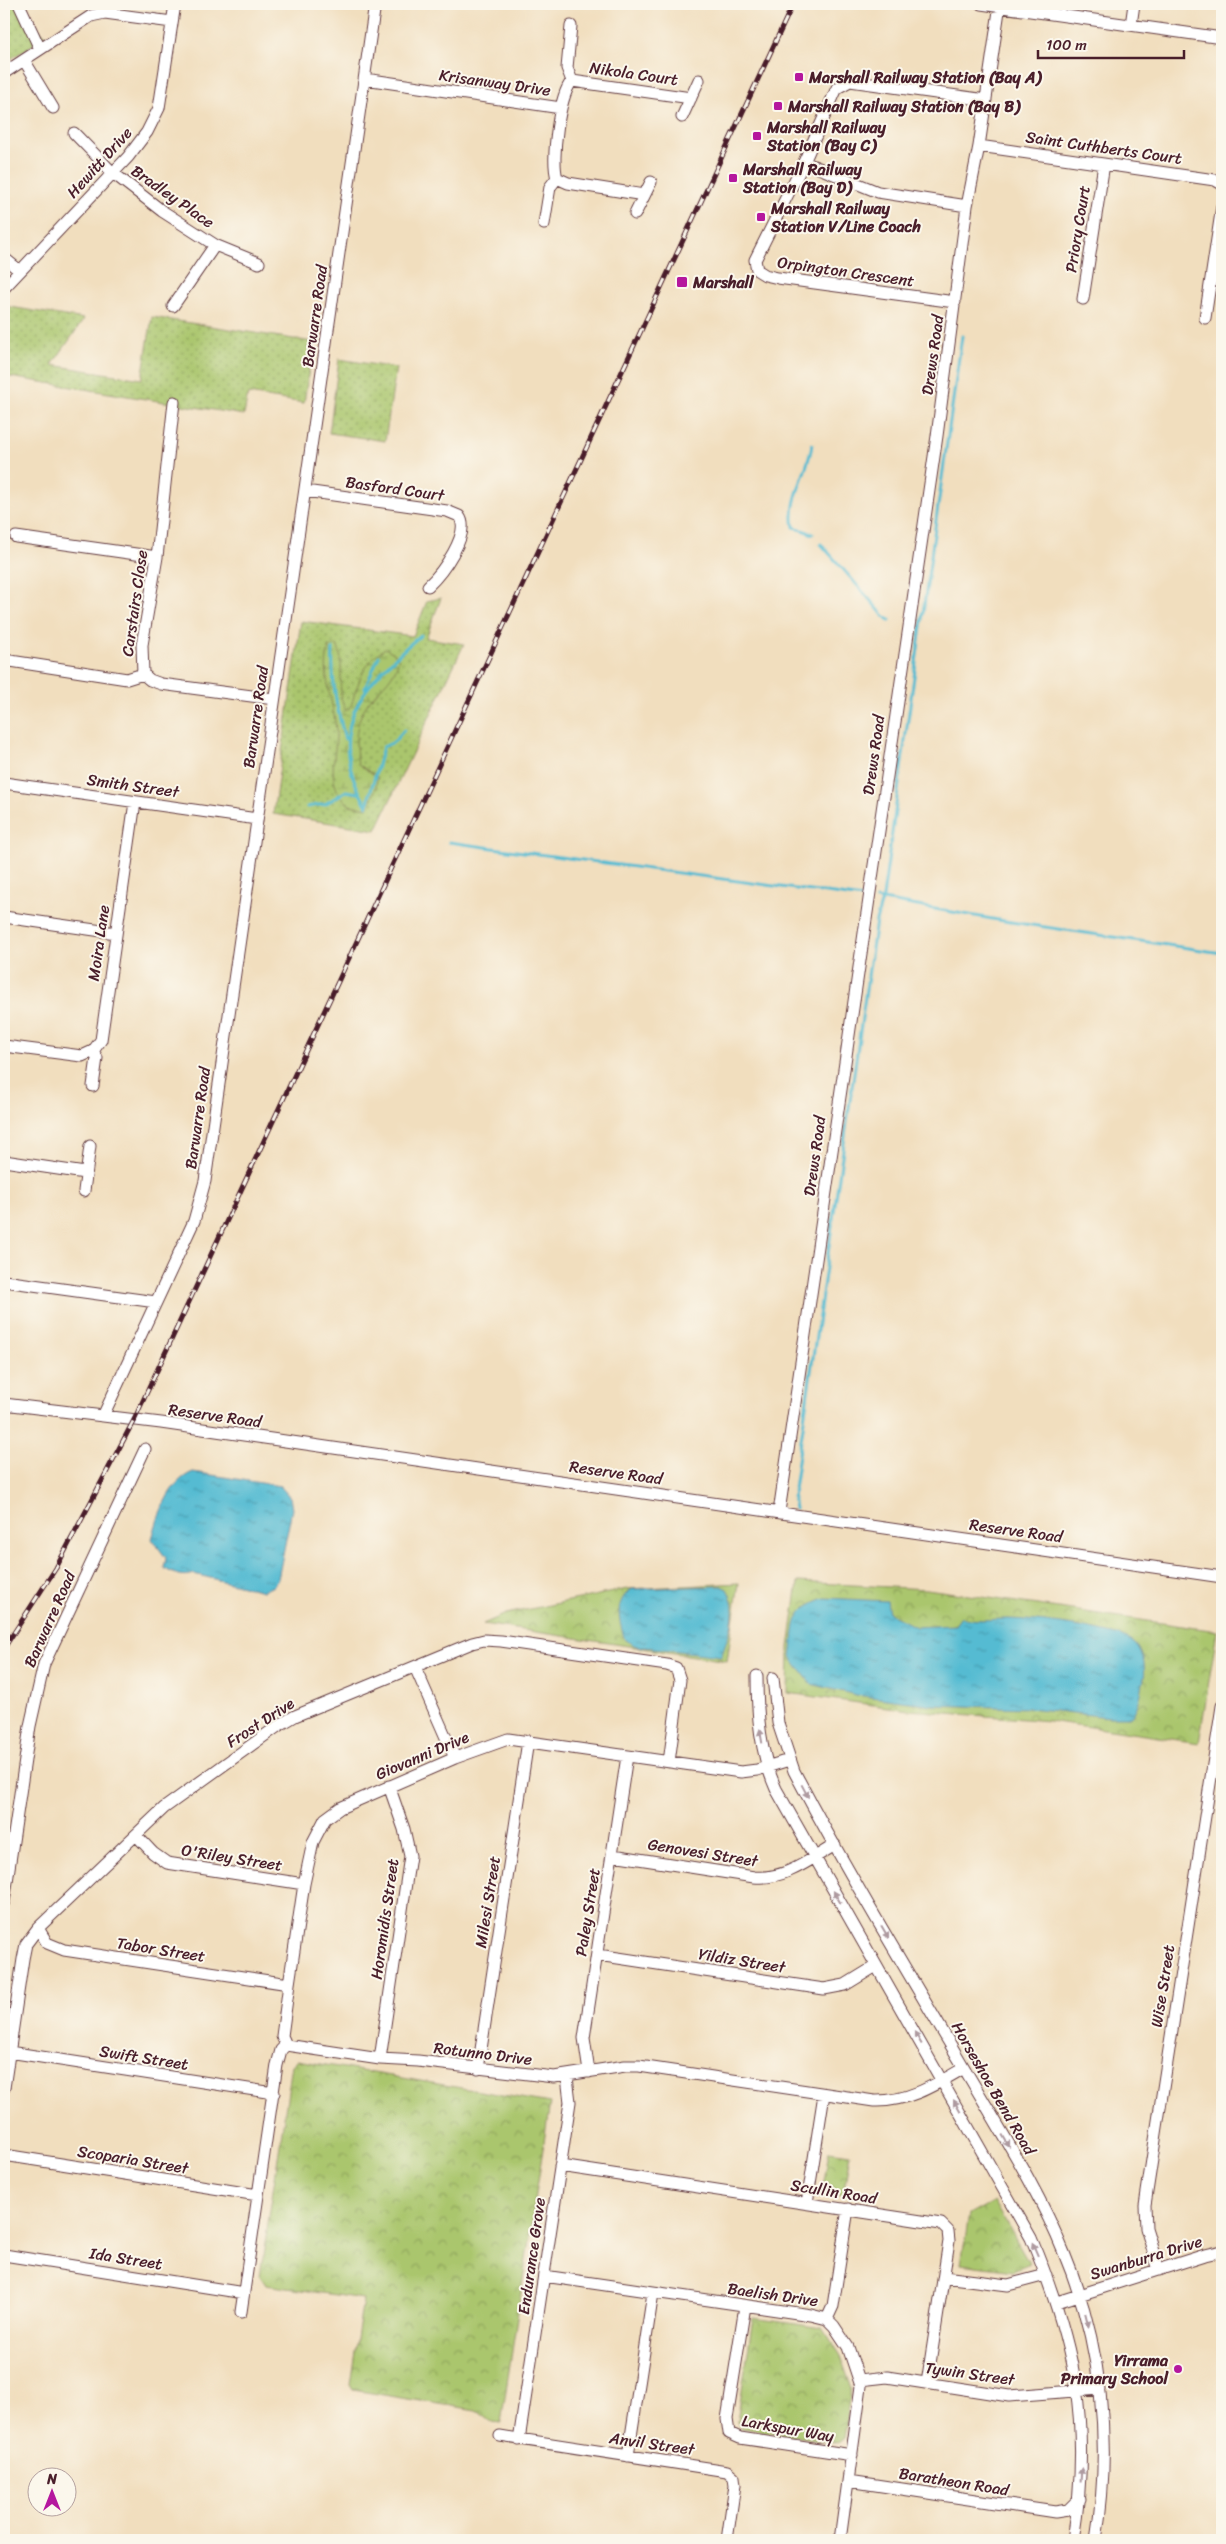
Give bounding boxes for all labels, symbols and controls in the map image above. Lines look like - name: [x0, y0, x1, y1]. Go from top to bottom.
- scale bar: [1038, 28, 1185, 60]
- text: 100 m: [1046, 32, 1087, 58]
- street label: Nikola Court: [588, 53, 680, 94]
- street label: Krisanway Drive: [437, 60, 553, 105]
- place label: Marshall Railway Station (Bay A): [808, 63, 1042, 92]
- marker: Marshall Railway Station (Bay A): [793, 71, 805, 83]
- place label: Marshall Railway Station (Bay B): [787, 92, 1021, 121]
- marker: Marshall Railway Station (Bay B): [772, 100, 784, 112]
- place label: Marshall Railway Station (Bay C): [766, 113, 887, 160]
- street label: Hewitt Drive: [59, 120, 140, 205]
- street label: Saint Cuthberts Court: [1024, 122, 1184, 173]
- marker: Marshall Railway Station (Bay C): [751, 130, 763, 142]
- place label: Marshall Railway Station (Bay D): [742, 155, 863, 202]
- street label: Bradley Place: [125, 157, 221, 236]
- marker: Marshall Railway Station (Bay D): [727, 172, 739, 184]
- street label: Priory Court: [1056, 183, 1099, 275]
- place label: Marshall Railway Station V/Line Coach: [770, 194, 921, 241]
- marker: Marshall Railway Station V/Line Coach: [755, 211, 767, 223]
- street label: Orpington Crescent: [776, 248, 916, 295]
- street label: Barwarre Road: [293, 261, 336, 369]
- place label: Marshall: [692, 268, 755, 297]
- marker: Marshall: [675, 275, 689, 289]
- street label: Drews Road: [913, 312, 953, 397]
- street label: Basford Court: [344, 467, 447, 510]
- street label: Carstairs Close: [113, 548, 156, 658]
- street label: Barwarre Road: [234, 662, 277, 770]
- street label: Drews Road: [854, 712, 894, 797]
- street label: Smith Street: [85, 765, 181, 806]
- street label: Moira Lane: [79, 903, 118, 983]
- street label: Barwarre Road: [176, 1063, 219, 1171]
- street label: Drews Road: [795, 1113, 835, 1198]
- street label: Reserve Road: [167, 1395, 265, 1437]
- street label: Reserve Road: [568, 1452, 666, 1494]
- street label: Reserve Road: [968, 1510, 1066, 1552]
- street label: Barwarre Road: [15, 1565, 84, 1672]
- street label: Frost Drive: [220, 1689, 301, 1756]
- street label: Giovanni Drive: [371, 1723, 474, 1788]
- one-way arrow: [756, 1727, 764, 1743]
- one-way arrow: [801, 1783, 809, 1798]
- street label: Genovesi Street: [646, 1829, 761, 1876]
- street label: O'Riley Street: [179, 1835, 284, 1880]
- street label: Milesi Street: [466, 1854, 509, 1950]
- street label: Horomidis Street: [362, 1857, 407, 1981]
- street label: Paley Street: [566, 1866, 609, 1958]
- one-way arrow: [833, 1891, 842, 1904]
- one-way arrow: [881, 1925, 889, 1939]
- street label: Tabor Street: [115, 1928, 207, 1971]
- street label: Yildiz Street: [696, 1939, 788, 1982]
- street label: Wise Street: [1142, 1943, 1183, 2029]
- street label: Horseshoe Bend Road: [943, 2016, 1045, 2162]
- one-way arrow: [914, 2032, 923, 2045]
- street label: Rotunno Drive: [432, 2033, 534, 2074]
- street label: Swift Street: [97, 2036, 190, 2079]
- one-way arrow: [953, 2099, 961, 2114]
- one-way arrow: [1001, 2134, 1010, 2147]
- street label: Scoparia Street: [75, 2136, 191, 2183]
- street label: Scullin Road: [789, 2170, 881, 2213]
- street label: Endurance Grove: [509, 2196, 554, 2316]
- street label: Swanburra Drive: [1086, 2227, 1206, 2288]
- street label: Ida Street: [86, 2238, 164, 2279]
- one-way arrow: [1031, 2242, 1039, 2256]
- street label: Baelish Drive: [726, 2274, 820, 2315]
- one-way arrow: [1083, 2313, 1091, 2328]
- place label: Yirrama Primary School: [1061, 2346, 1169, 2393]
- street label: Tywin Street: [923, 2353, 1017, 2394]
- marker: Yirrama Primary School: [1172, 2363, 1184, 2375]
- street label: Larkspur Way: [739, 2406, 837, 2451]
- street label: Anvil Street: [606, 2423, 697, 2464]
- street label: Baratheon Road: [897, 2458, 1013, 2505]
- north arrow: [28, 2466, 78, 2516]
- one-way arrow: [1077, 2466, 1085, 2482]
- text: N: [46, 2467, 57, 2492]

